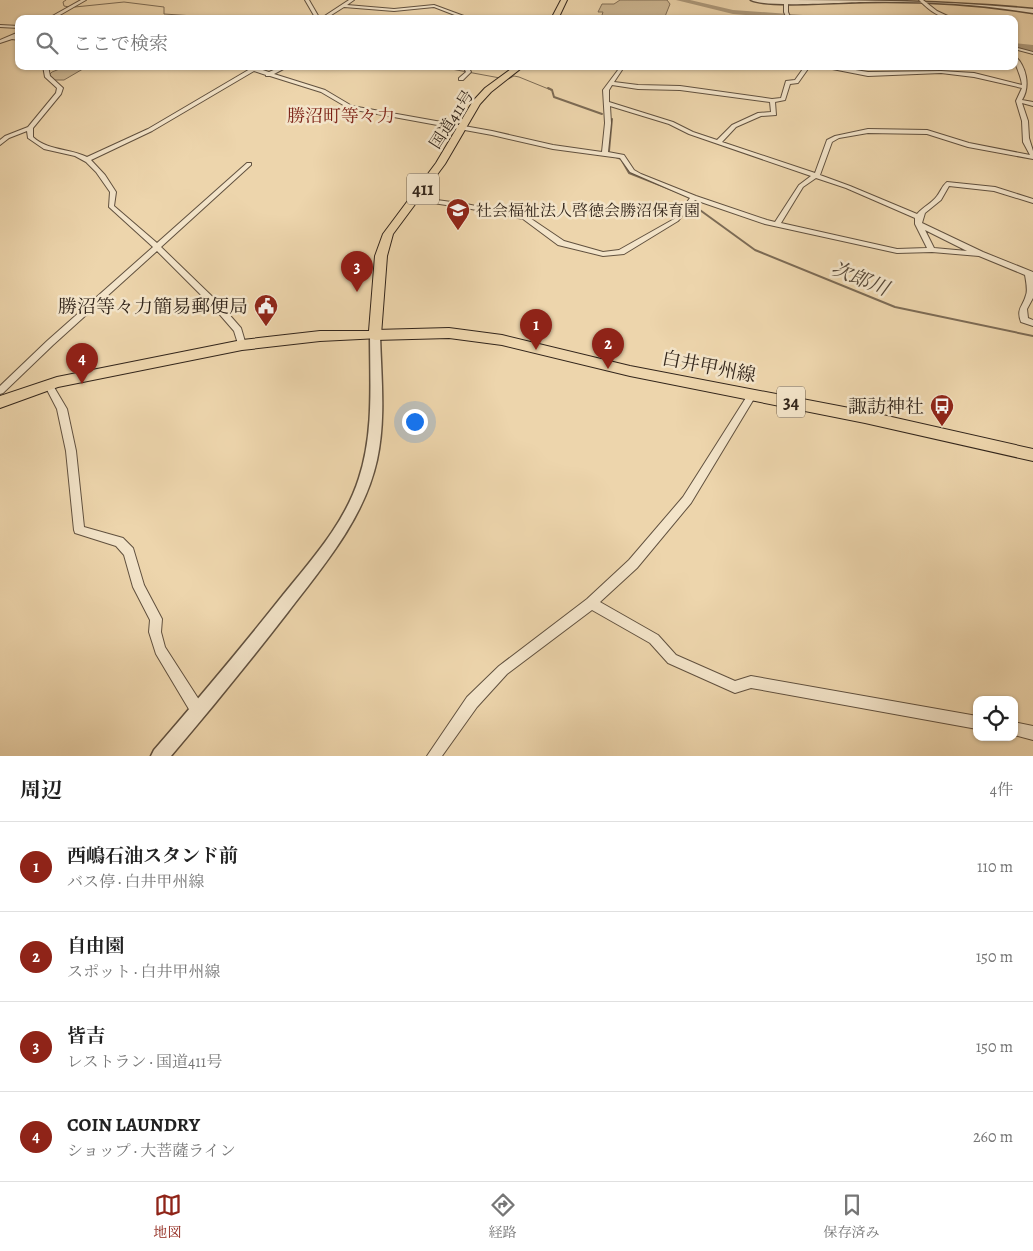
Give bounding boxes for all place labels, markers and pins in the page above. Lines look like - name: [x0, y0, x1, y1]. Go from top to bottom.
- school or university icon: 社会福祉法人啓徳会勝沼保育園: [445, 197, 471, 231]
- place label: 社会福祉法人啓徳会勝沼保育園: [476, 200, 700, 222]
- pin: 3: [341, 251, 373, 292]
- public building icon: 勝沼等々力簡易郵便局: [253, 293, 279, 327]
- place label: 勝沼等々力簡易郵便局: [58, 294, 248, 320]
- pin: 1: [520, 309, 552, 350]
- pin: 2: [592, 328, 624, 369]
- pin: 4: [66, 343, 98, 384]
- bus stop icon: 諏訪神社: [929, 393, 955, 427]
- place label: 諏訪神社: [848, 394, 924, 420]

